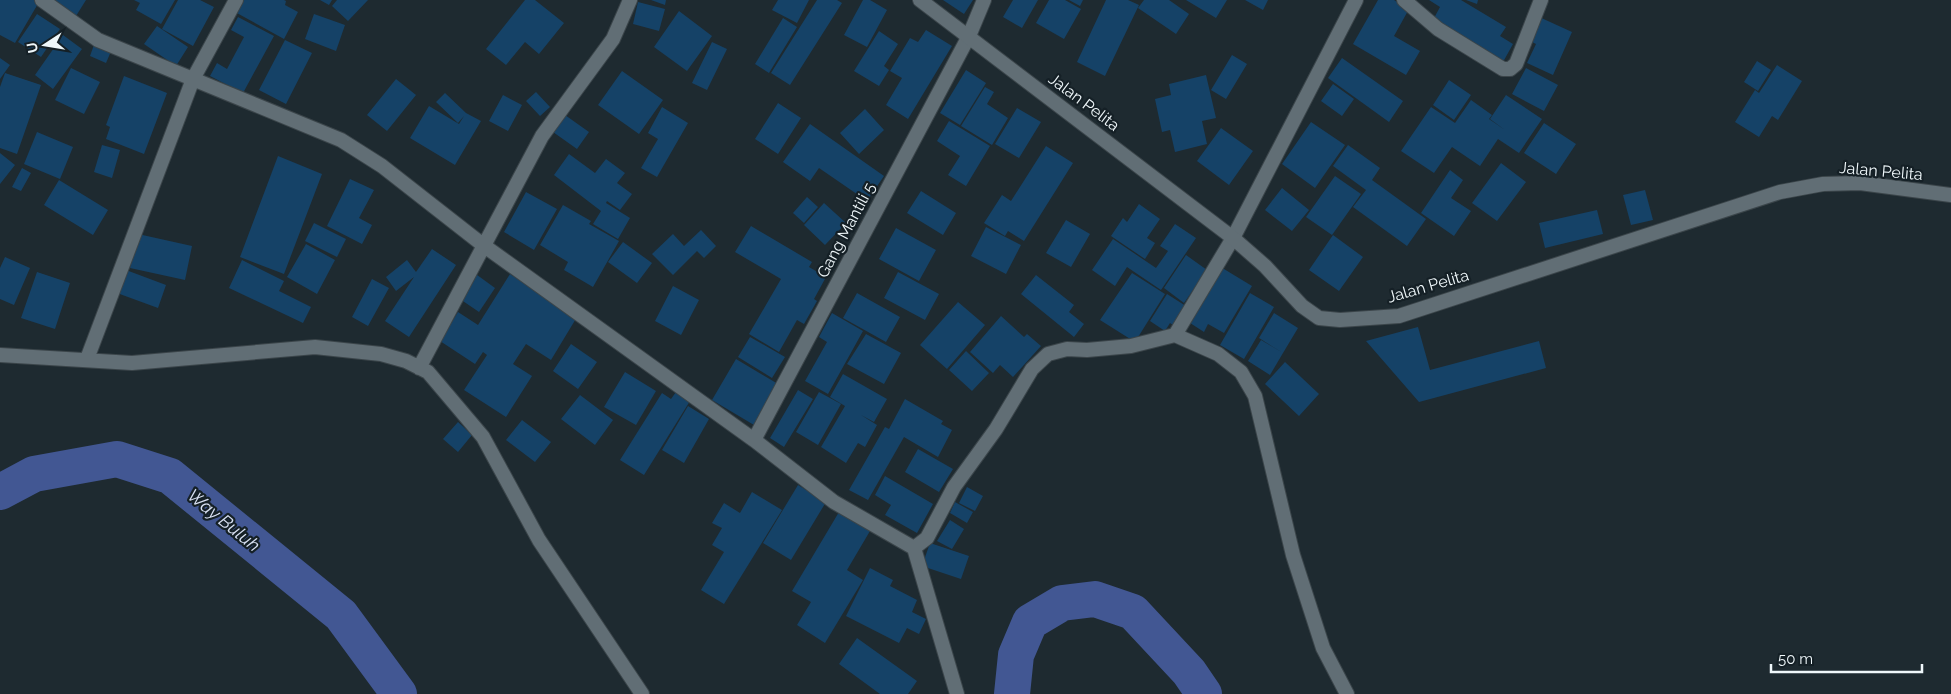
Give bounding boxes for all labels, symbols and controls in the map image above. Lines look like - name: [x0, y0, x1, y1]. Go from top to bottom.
- north arrow: [20, 20, 70, 70]
- text: U: [23, 41, 41, 55]
- street label: Jalan Pelita: [1045, 69, 1123, 135]
- street label: Jalan Pelita: [1838, 158, 1924, 184]
- street label: Gang Mantili 5: [813, 179, 879, 281]
- street label: Jalan Pelita: [1385, 265, 1471, 307]
- water label: Way Buluh: [183, 484, 265, 556]
- scale bar: [1771, 642, 1922, 674]
- text: 50 m: [1778, 650, 1813, 668]

